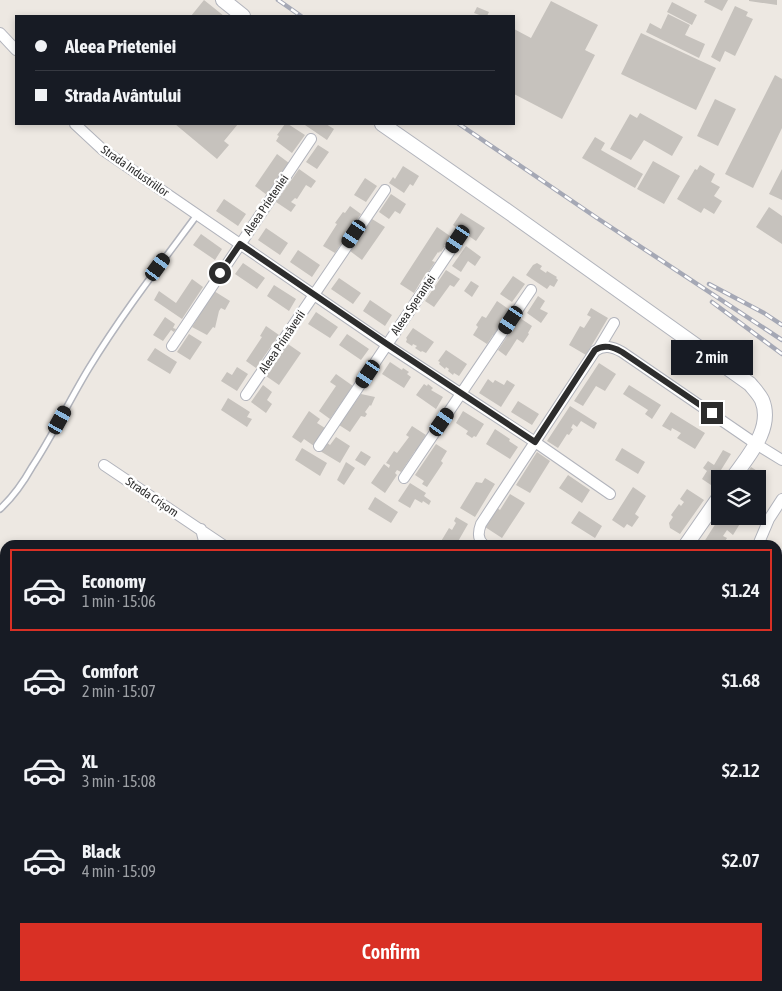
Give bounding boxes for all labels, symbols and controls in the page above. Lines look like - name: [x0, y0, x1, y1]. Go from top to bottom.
- text: Aleea Prieteniei: [65, 35, 176, 57]
- text: Strada Avântului: [65, 84, 181, 106]
- street label: Strada Industriilor: [98, 142, 172, 200]
- street label: Aleea Prieteniei: [241, 172, 291, 238]
- car: [339, 217, 368, 251]
- car: [443, 222, 472, 256]
- car: [143, 250, 172, 284]
- route start: [209, 262, 231, 284]
- street label: Aleea Speranței: [388, 272, 438, 338]
- car: [496, 303, 525, 337]
- street label: Aleea Primăverii: [256, 308, 308, 376]
- callout: 2 min: [671, 340, 753, 376]
- text: 2 min: [696, 348, 728, 366]
- car: [353, 357, 382, 391]
- route end: [701, 402, 723, 424]
- car: [46, 403, 73, 437]
- car: [427, 405, 456, 439]
- map controls: [711, 470, 766, 525]
- button: layers: [711, 470, 766, 525]
- street label: Strada Crișom: [123, 474, 181, 520]
- icon: car: [22, 568, 67, 613]
- text: Economy: [82, 570, 146, 592]
- text: $1.24: [722, 579, 760, 601]
- text: 1 min · 15:06: [82, 592, 156, 610]
- icon: car: [22, 658, 67, 703]
- text: Comfort: [82, 660, 138, 682]
- text: $1.68: [722, 669, 760, 691]
- text: 2 min · 15:07: [82, 682, 156, 700]
- icon: car: [22, 748, 67, 793]
- text: XL: [82, 750, 98, 772]
- text: $2.12: [722, 759, 760, 781]
- text: 3 min · 15:08: [82, 772, 156, 790]
- icon: car: [22, 838, 67, 883]
- text: Black: [82, 840, 120, 862]
- text: $2.07: [722, 849, 760, 871]
- text: 4 min · 15:09: [82, 862, 156, 880]
- button: Confirm: [20, 923, 762, 981]

